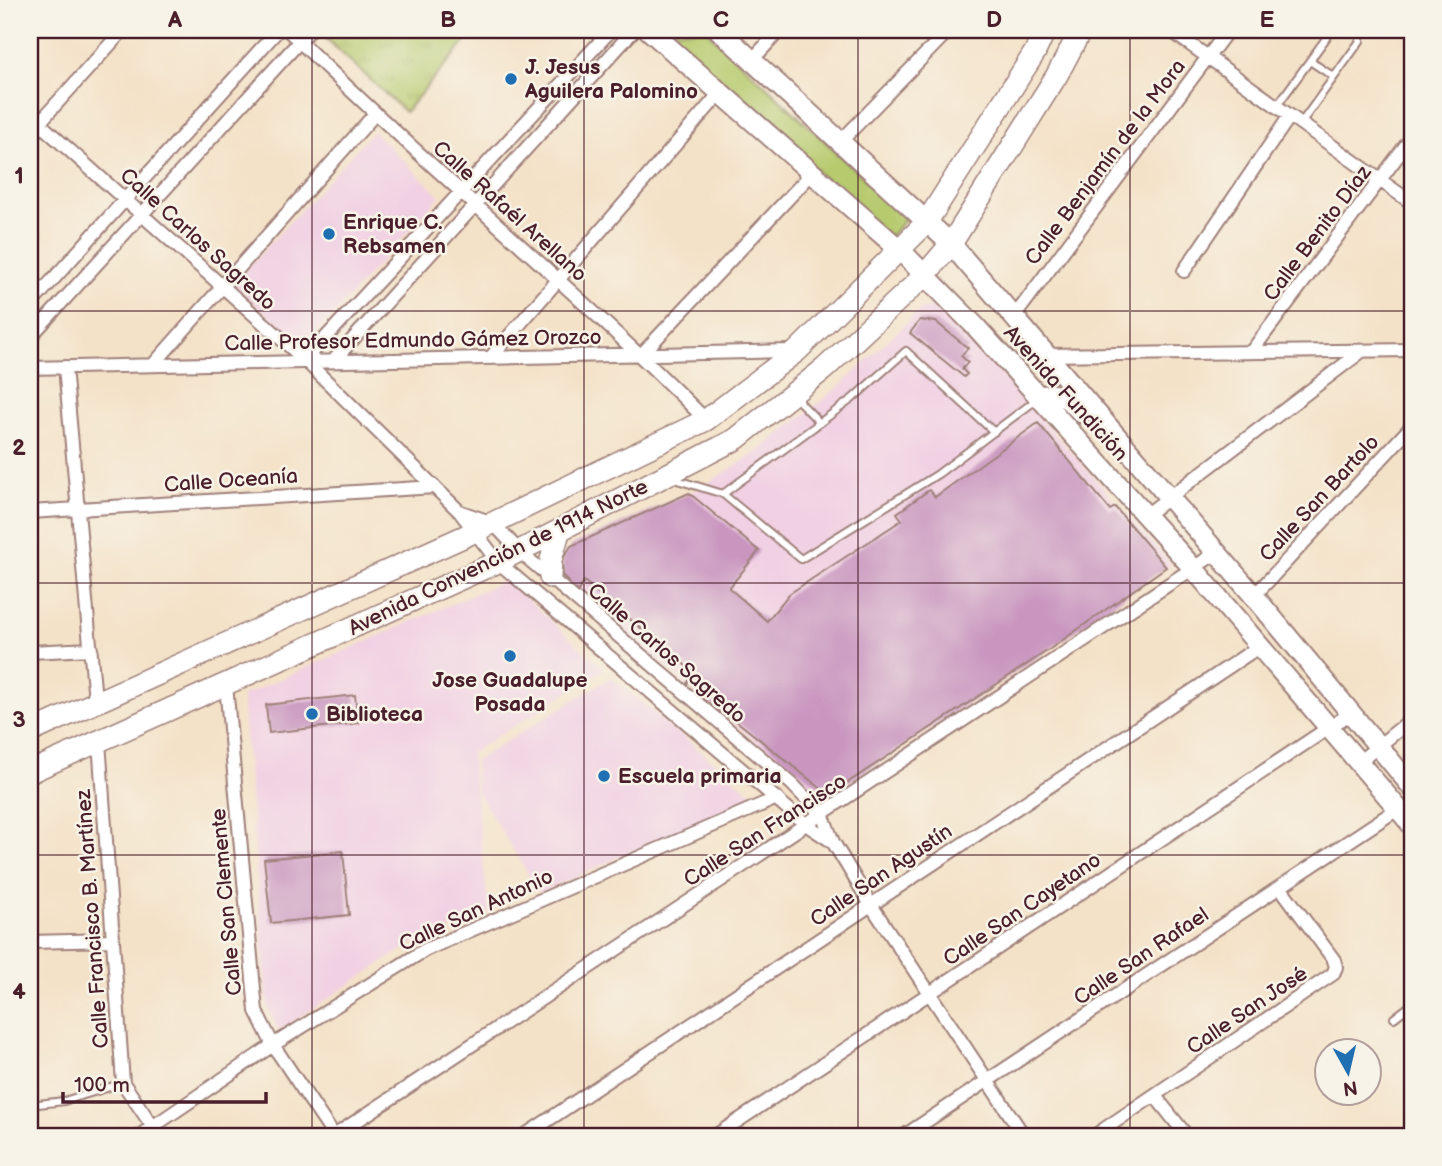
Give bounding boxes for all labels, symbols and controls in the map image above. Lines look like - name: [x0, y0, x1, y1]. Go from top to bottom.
- text: A: [167, 6, 183, 34]
- text: B: [440, 6, 456, 34]
- text: C: [713, 6, 729, 34]
- text: D: [986, 6, 1002, 34]
- text: E: [1260, 6, 1275, 34]
- place label: J. Jesus Aguilera Palomino: [524, 55, 698, 104]
- street label: Calle Benjamín de la Mora: [1020, 55, 1191, 270]
- marker: J. Jesus Aguilera Palomino: [503, 71, 519, 87]
- street label: Calle Rafaél Arellano: [427, 136, 592, 287]
- street label: Calle Benito Díaz: [1258, 160, 1377, 306]
- text: 1: [14, 162, 24, 190]
- street label: Calle Carlos Sagredo: [115, 163, 281, 316]
- place label: Enrique C. Rebsamen: [343, 210, 446, 259]
- marker: Enrique C. Rebsamen: [321, 226, 337, 242]
- street label: Avenida Fundición: [998, 320, 1133, 466]
- street label: Calle Profesor Edmundo Gámez Orozco: [224, 325, 602, 356]
- street label: Calle San Bartolo: [1254, 430, 1385, 567]
- text: 2: [12, 434, 26, 462]
- street label: Calle Oceanía: [163, 463, 299, 498]
- street label: Avenida Convención de 1914 Norte: [344, 474, 652, 641]
- street label: Calle Carlos Sagredo: [583, 578, 751, 729]
- marker: Jose Guadalupe Posada: [502, 648, 518, 664]
- place label: Jose Guadalupe Posada: [432, 668, 588, 717]
- place label: Biblioteca: [326, 702, 423, 727]
- text: 3: [12, 706, 26, 734]
- marker: Biblioteca: [304, 706, 320, 722]
- place label: Escuela primaria: [618, 764, 781, 789]
- marker: Escuela primaria: [596, 768, 612, 784]
- street label: Calle San Francisco: [679, 768, 851, 892]
- street label: Calle Francisco B. Martínez: [71, 788, 114, 1049]
- street label: Calle San Clemente: [206, 807, 247, 997]
- street label: Calle San Agustín: [806, 819, 957, 932]
- street label: Calle San Cayetano: [939, 847, 1106, 971]
- street label: Calle San Antonio: [395, 864, 557, 957]
- street label: Calle San Rafael: [1069, 902, 1214, 1011]
- street label: Calle San José: [1182, 961, 1313, 1060]
- text: 4: [12, 978, 26, 1006]
- north arrow: [1312, 1036, 1382, 1106]
- scale bar: [63, 1061, 266, 1105]
- text: 100 m: [74, 1073, 130, 1098]
- text: N: [1341, 1075, 1359, 1100]

